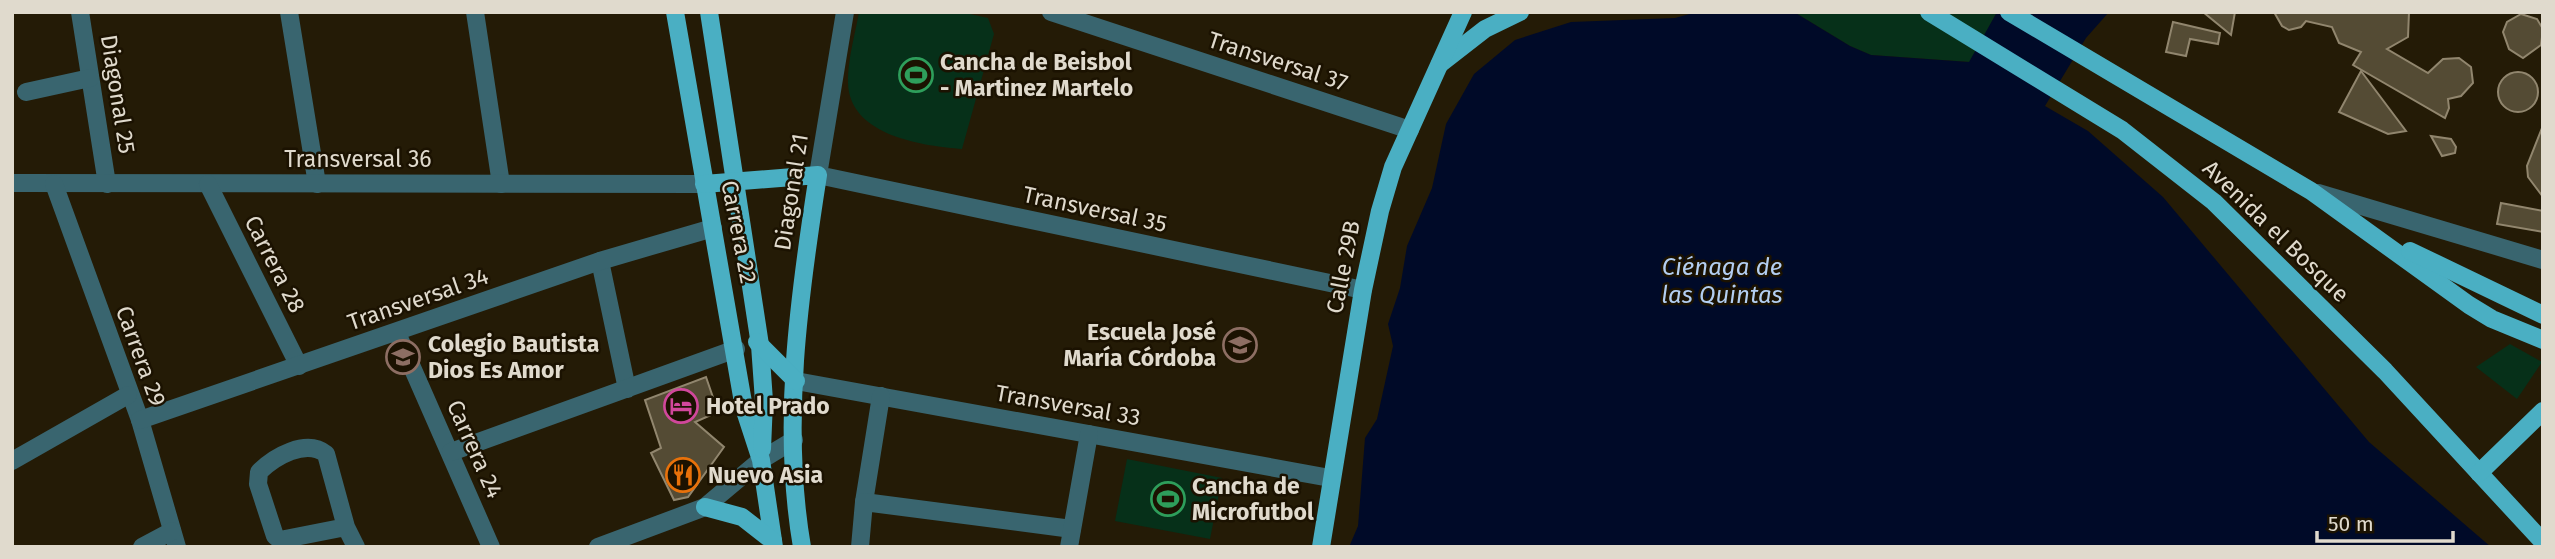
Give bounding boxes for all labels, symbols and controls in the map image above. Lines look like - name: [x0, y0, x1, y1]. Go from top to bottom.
- street label: Transversal 37: [1205, 25, 1351, 97]
- street label: Diagonal 25: [95, 32, 141, 156]
- place label: Cancha de Beisbol - Martinez Martelo: [940, 48, 1133, 102]
- sports icon: Cancha de Beisbol - Martinez Martelo: [897, 56, 935, 94]
- street label: Diagonal 21: [768, 132, 814, 252]
- street label: Transversal 36: [284, 145, 432, 173]
- street label: Avenida el Bosque: [2197, 154, 2355, 308]
- street label: Carrera 22: [715, 178, 763, 286]
- street label: Transversal 35: [1020, 180, 1170, 238]
- street label: Carrera 28: [239, 211, 311, 317]
- street label: Calle 29B: [1320, 218, 1366, 316]
- water label: Ciénaga de las Quintas: [1661, 253, 1783, 309]
- street label: Transversal 34: [344, 262, 492, 336]
- street label: Carrera 29: [110, 302, 172, 410]
- place label: Escuela José María Córdoba: [1063, 318, 1216, 372]
- school or university icon: Escuela José María Córdoba: [1221, 326, 1259, 364]
- place label: Colegio Bautista Dios Es Amor: [428, 330, 599, 384]
- school or university icon: Colegio Bautista Dios Es Amor: [384, 338, 422, 376]
- street label: Transversal 33: [993, 378, 1143, 432]
- hotel icon: Hotel Prado: [662, 387, 700, 425]
- place label: Hotel Prado: [706, 392, 830, 420]
- street label: Carrera 24: [441, 396, 509, 502]
- restaurant icon: Nuevo Asia: [664, 456, 702, 494]
- place label: Nuevo Asia: [708, 461, 823, 489]
- place label: Cancha de Microfutbol: [1192, 472, 1314, 526]
- sports icon: Cancha de Microfutbol: [1149, 480, 1187, 518]
- scale bar: [2317, 500, 2454, 544]
- text: 50 m: [2328, 511, 2374, 537]

